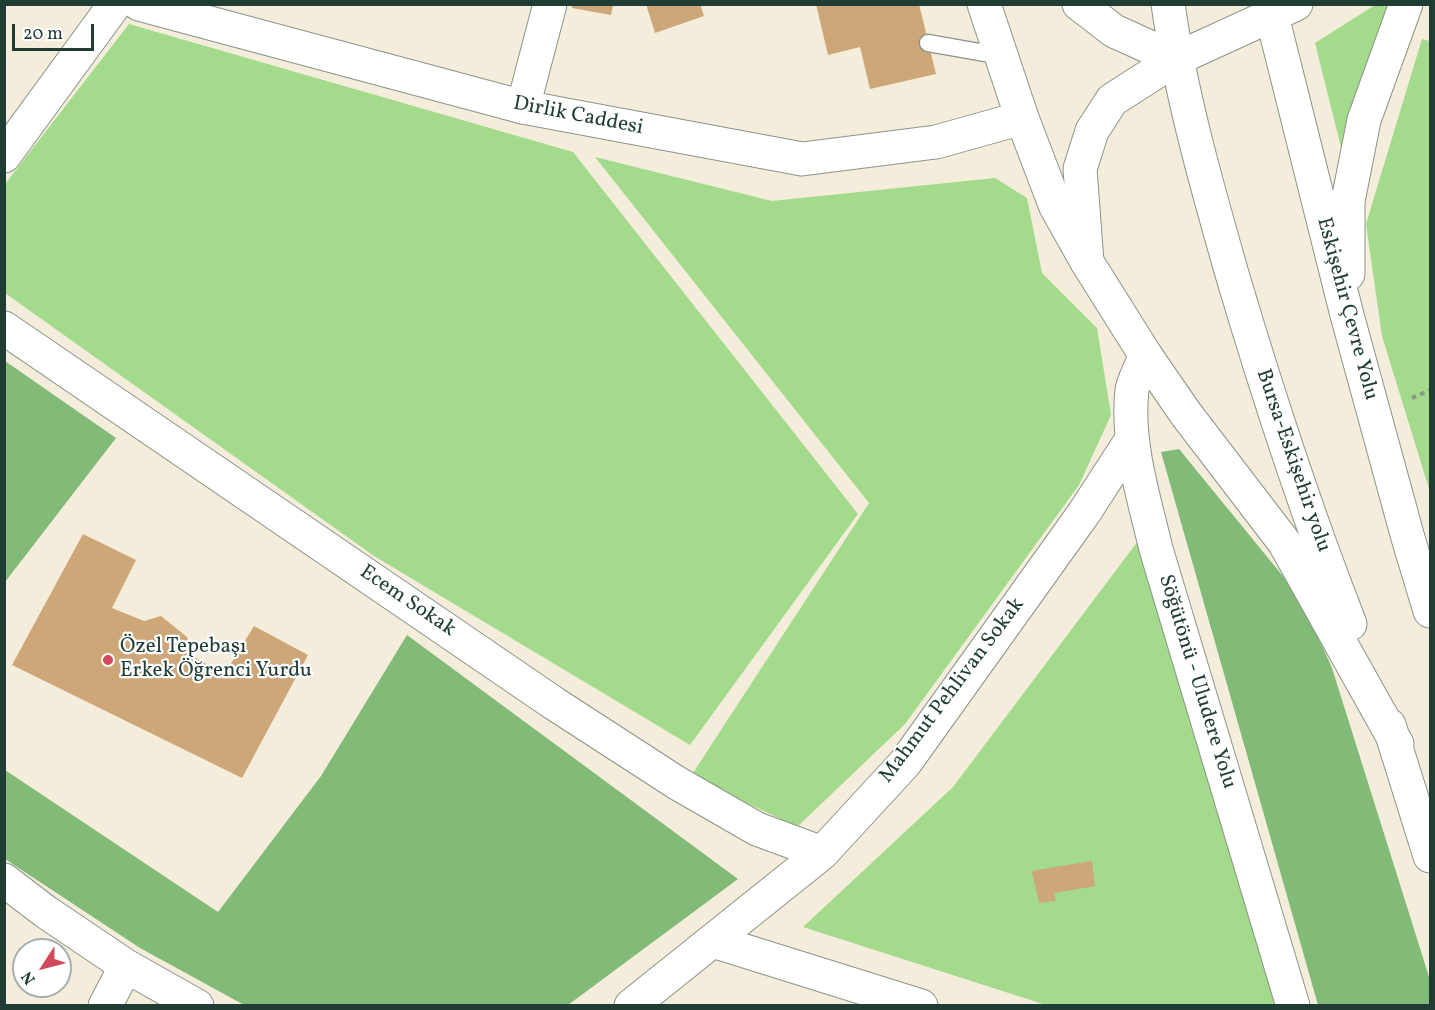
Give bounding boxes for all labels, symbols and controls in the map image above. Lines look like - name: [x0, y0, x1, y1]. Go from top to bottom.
- scale bar: [15, 12, 98, 50]
- text: 20 m: [23, 22, 63, 47]
- street label: Dirlik Caddesi: [511, 92, 645, 142]
- street label: Eskişehir Çevre Yolu: [1309, 215, 1383, 403]
- street label: Bursa-Eskişehir yolu: [1249, 366, 1335, 556]
- street label: Ecem Sokak: [354, 561, 460, 643]
- street label: Söğütönü - Uludere Yolu: [1151, 572, 1241, 792]
- street label: Mahmut Pehlivan Sokak: [875, 593, 1031, 789]
- place label: Özel Tepebaşı Erkek Öğrenci Yurdu: [120, 635, 312, 685]
- marker: Özel Tepebaşı Erkek Öğrenci Yurdu: [101, 653, 115, 667]
- north arrow: [12, 938, 72, 998]
- text: N: [17, 966, 41, 989]

